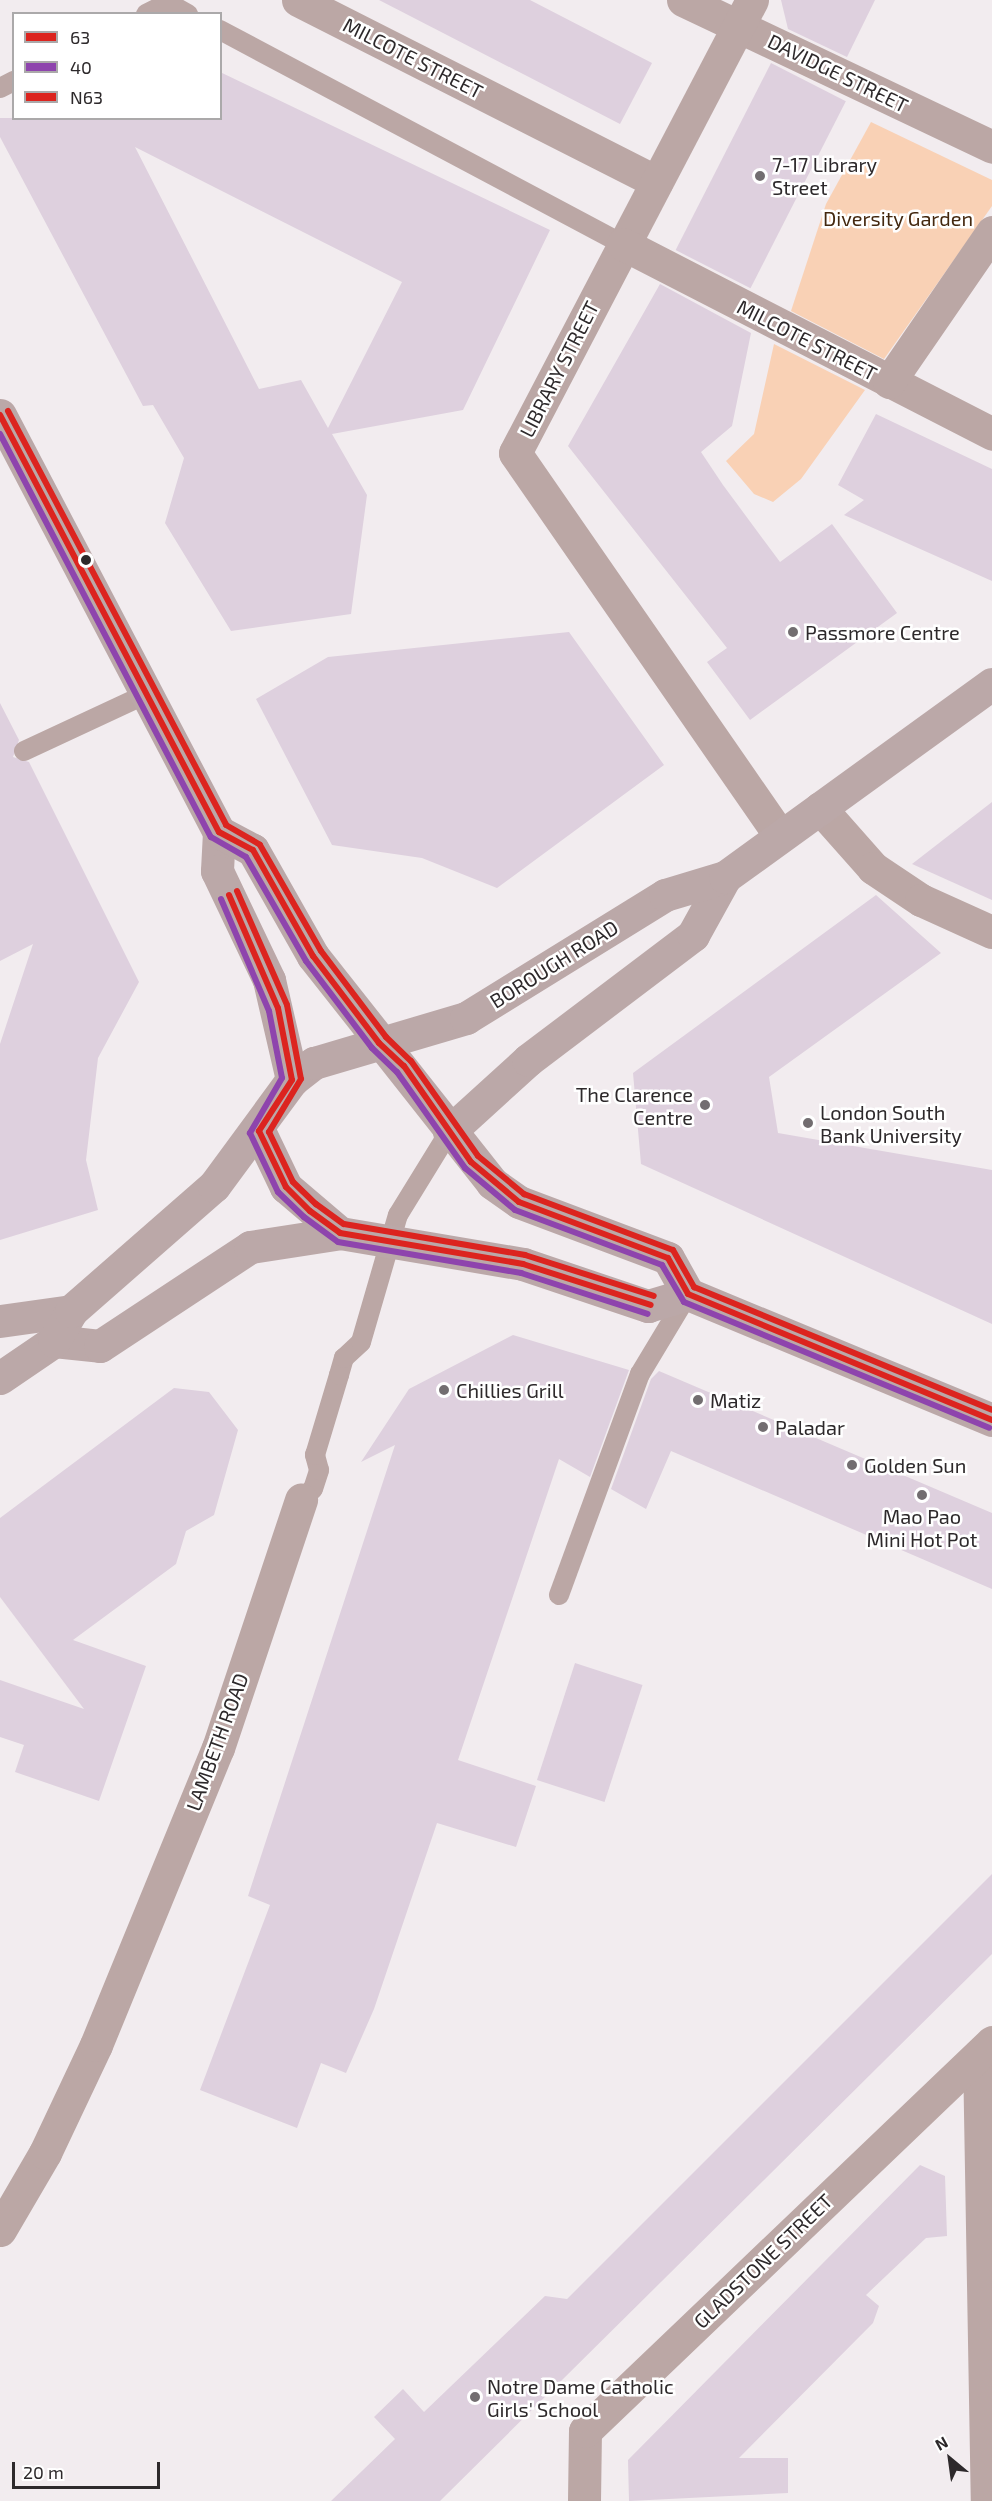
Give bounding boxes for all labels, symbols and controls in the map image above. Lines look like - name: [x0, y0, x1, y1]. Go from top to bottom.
- legend: [12, 12, 222, 120]
- street label: MILCOTE STREET: [339, 12, 487, 104]
- text: 63: [70, 26, 90, 48]
- street label: DAVIDGE STREET: [764, 29, 912, 117]
- text: 40: [70, 56, 92, 78]
- text: N63: [70, 86, 103, 108]
- place label: 7-17 Library Street: [772, 152, 877, 199]
- marker: 7-17 Library Street: [753, 169, 767, 183]
- park label: Diversity Garden: [823, 206, 973, 230]
- street label: MILCOTE STREET: [733, 294, 881, 386]
- street label: LIBRARY STREET: [514, 297, 604, 441]
- unlabelled marker: [80, 554, 92, 566]
- place label: Passmore Centre: [805, 620, 960, 644]
- marker: Passmore Centre: [786, 625, 800, 639]
- street label: BOROUGH ROAD: [486, 915, 622, 1013]
- place label: The Clarence Centre: [576, 1082, 693, 1129]
- marker: The Clarence Centre: [698, 1098, 712, 1112]
- place label: London South Bank University: [820, 1100, 962, 1147]
- marker: London South Bank University: [801, 1116, 815, 1130]
- place label: Chillies Grill: [456, 1378, 564, 1402]
- marker: Chillies Grill: [437, 1383, 451, 1397]
- place label: Matiz: [710, 1388, 761, 1412]
- marker: Matiz: [691, 1393, 705, 1407]
- place label: Paladar: [775, 1415, 845, 1439]
- marker: Paladar: [756, 1420, 770, 1434]
- place label: Golden Sun: [864, 1453, 966, 1477]
- marker: Golden Sun: [845, 1458, 859, 1472]
- marker: Mao Pao Mini Hot Pot: [915, 1488, 929, 1502]
- place label: Mao Pao Mini Hot Pot: [867, 1504, 977, 1551]
- street label: LAMBETH ROAD: [181, 1670, 253, 1814]
- street label: GLADSTONE STREET: [689, 2189, 837, 2333]
- place label: Notre Dame Catholic Girls' School: [487, 2374, 674, 2421]
- marker: Notre Dame Catholic Girls' School: [468, 2390, 482, 2404]
- north arrow: [920, 2429, 980, 2489]
- text: N: [931, 2432, 951, 2454]
- scale bar: [15, 2450, 164, 2488]
- text: 20 m: [23, 2461, 64, 2483]

